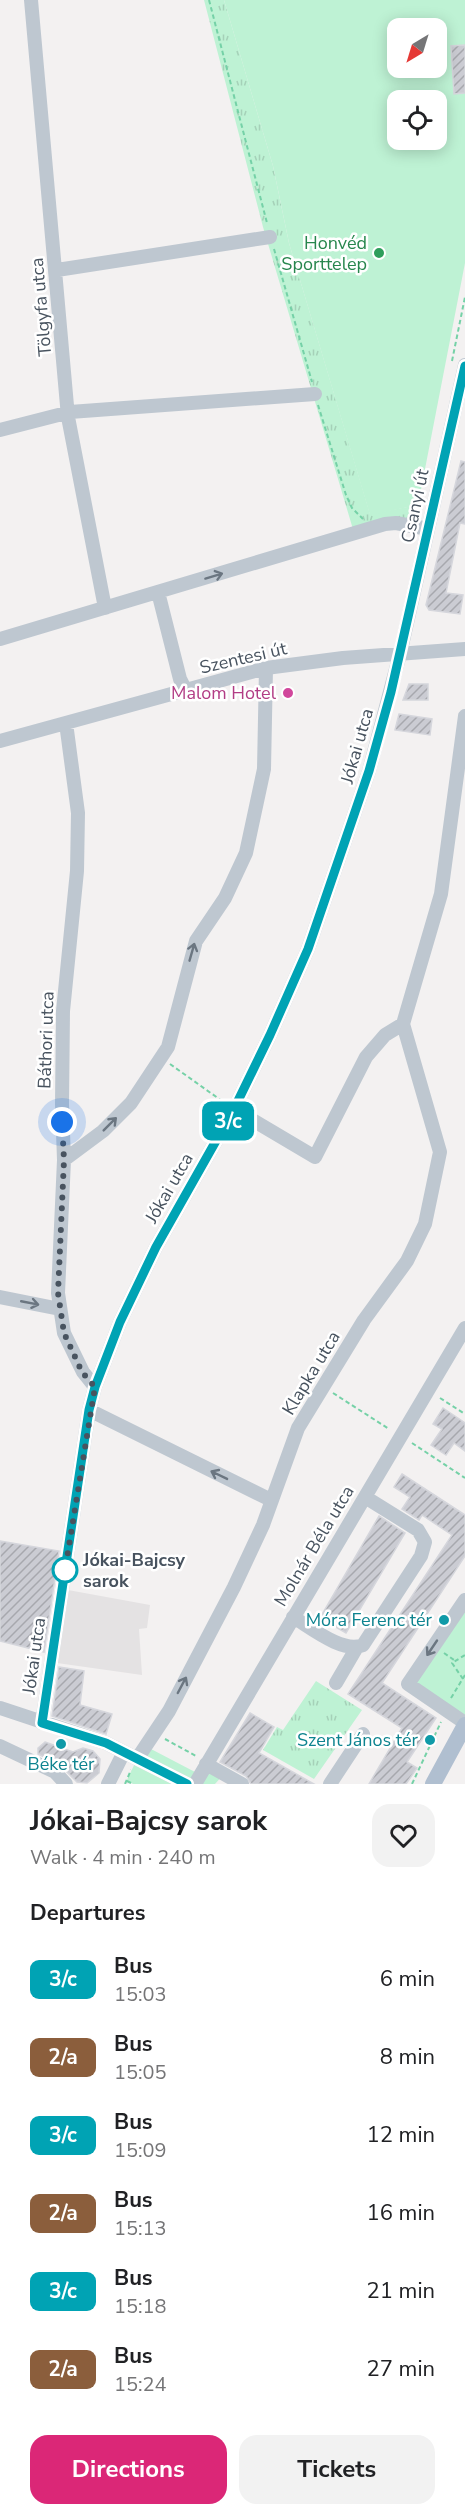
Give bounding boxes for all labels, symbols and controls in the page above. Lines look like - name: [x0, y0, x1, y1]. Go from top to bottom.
- north arrow: [387, 18, 447, 78]
- map controls: [387, 18, 447, 150]
- button: locate: [387, 90, 447, 150]
- place label: Honvéd Sporttelep: [281, 231, 367, 276]
- marker: Honvéd Sporttelep: [372, 246, 386, 260]
- street label: Tölgyfa utca: [25, 257, 57, 357]
- street label: Csanyi út: [395, 466, 435, 545]
- one-way arrow: [204, 570, 223, 581]
- street label: Szentesi út: [197, 636, 290, 680]
- place label: Malom Hotel: [171, 681, 277, 705]
- marker: Malom Hotel: [281, 686, 295, 700]
- street label: Jókai utca: [335, 706, 379, 787]
- one-way arrow: [187, 943, 198, 962]
- street label: Báthori utca: [32, 991, 60, 1089]
- line badge: 3/c: [194, 1102, 262, 1140]
- your location: [47, 1107, 77, 1137]
- text: 3/c: [214, 1107, 242, 1135]
- one-way arrow: [102, 1117, 117, 1132]
- street label: Jókai utca: [139, 1149, 199, 1228]
- one-way arrow: [20, 1298, 39, 1309]
- street label: Klapka utca: [277, 1327, 345, 1419]
- one-way arrow: [210, 1468, 228, 1480]
- street label: Molnár Béla utca: [268, 1481, 360, 1611]
- place label: Jókai-Bajcsy sarok: [82, 1548, 186, 1593]
- marker: Jókai-Bajcsy sarok: [52, 1557, 78, 1583]
- place label: Móra Ferenc tér: [306, 1608, 433, 1632]
- marker: Móra Ferenc tér: [437, 1613, 451, 1627]
- street label: Jókai utca: [17, 1616, 51, 1697]
- one-way arrow: [426, 1640, 438, 1656]
- one-way arrow: [176, 1677, 188, 1694]
- place label: Szent János tér: [297, 1728, 419, 1752]
- marker: Szent János tér: [423, 1733, 437, 1747]
- marker: Béke tér: [54, 1737, 68, 1751]
- place label: Béke tér: [28, 1752, 95, 1776]
- text: Jókai-Bajcsy sarok: [30, 1802, 267, 1840]
- button: heart: [372, 1804, 435, 1867]
- text: Walk · 4 min · 240 m: [30, 1844, 216, 1871]
- text: Departures: [30, 1898, 145, 1928]
- text: Bus: [114, 1951, 153, 1981]
- text: 6 min: [380, 1964, 435, 1994]
- text: 3/c: [49, 1965, 77, 1993]
- text: 15:03: [114, 1981, 167, 2008]
- text: Bus: [114, 2029, 153, 2059]
- text: 8 min: [380, 2042, 435, 2072]
- text: 2/a: [48, 2043, 78, 2071]
- text: 15:05: [114, 2059, 167, 2086]
- text: Bus: [114, 2107, 153, 2137]
- text: 12 min: [367, 2120, 435, 2150]
- text: 3/c: [49, 2121, 77, 2149]
- text: 15:09: [114, 2137, 167, 2164]
- text: Bus: [114, 2185, 153, 2215]
- text: 16 min: [367, 2198, 435, 2228]
- text: 2/a: [48, 2199, 78, 2227]
- text: 15:13: [114, 2215, 167, 2242]
- text: Bus: [114, 2263, 153, 2293]
- text: 21 min: [367, 2276, 435, 2306]
- text: 3/c: [49, 2277, 77, 2305]
- text: 15:18: [114, 2293, 167, 2320]
- text: Bus: [114, 2341, 153, 2371]
- text: 27 min: [367, 2354, 435, 2384]
- text: 2/a: [48, 2355, 78, 2383]
- text: 15:24: [114, 2371, 167, 2398]
- button: Directions: [30, 2435, 227, 2504]
- button: Tickets: [239, 2435, 435, 2504]

